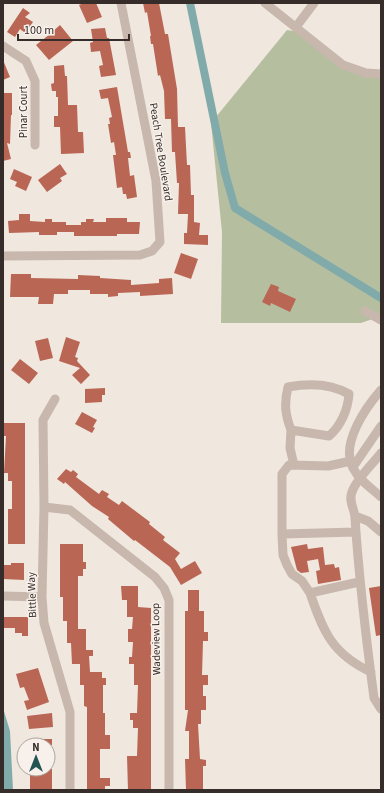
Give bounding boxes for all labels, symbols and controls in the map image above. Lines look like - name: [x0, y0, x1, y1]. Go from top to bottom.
- scale bar: [18, 16, 129, 42]
- text: 100 m: [24, 22, 54, 39]
- street label: Pinar Court: [16, 86, 31, 138]
- street label: Peach Tree Boulevard: [146, 102, 176, 202]
- street label: Bittle Way: [24, 572, 40, 618]
- street label: Wadeview Loop: [148, 603, 164, 675]
- north arrow: [16, 737, 56, 777]
- text: N: [32, 740, 40, 755]

